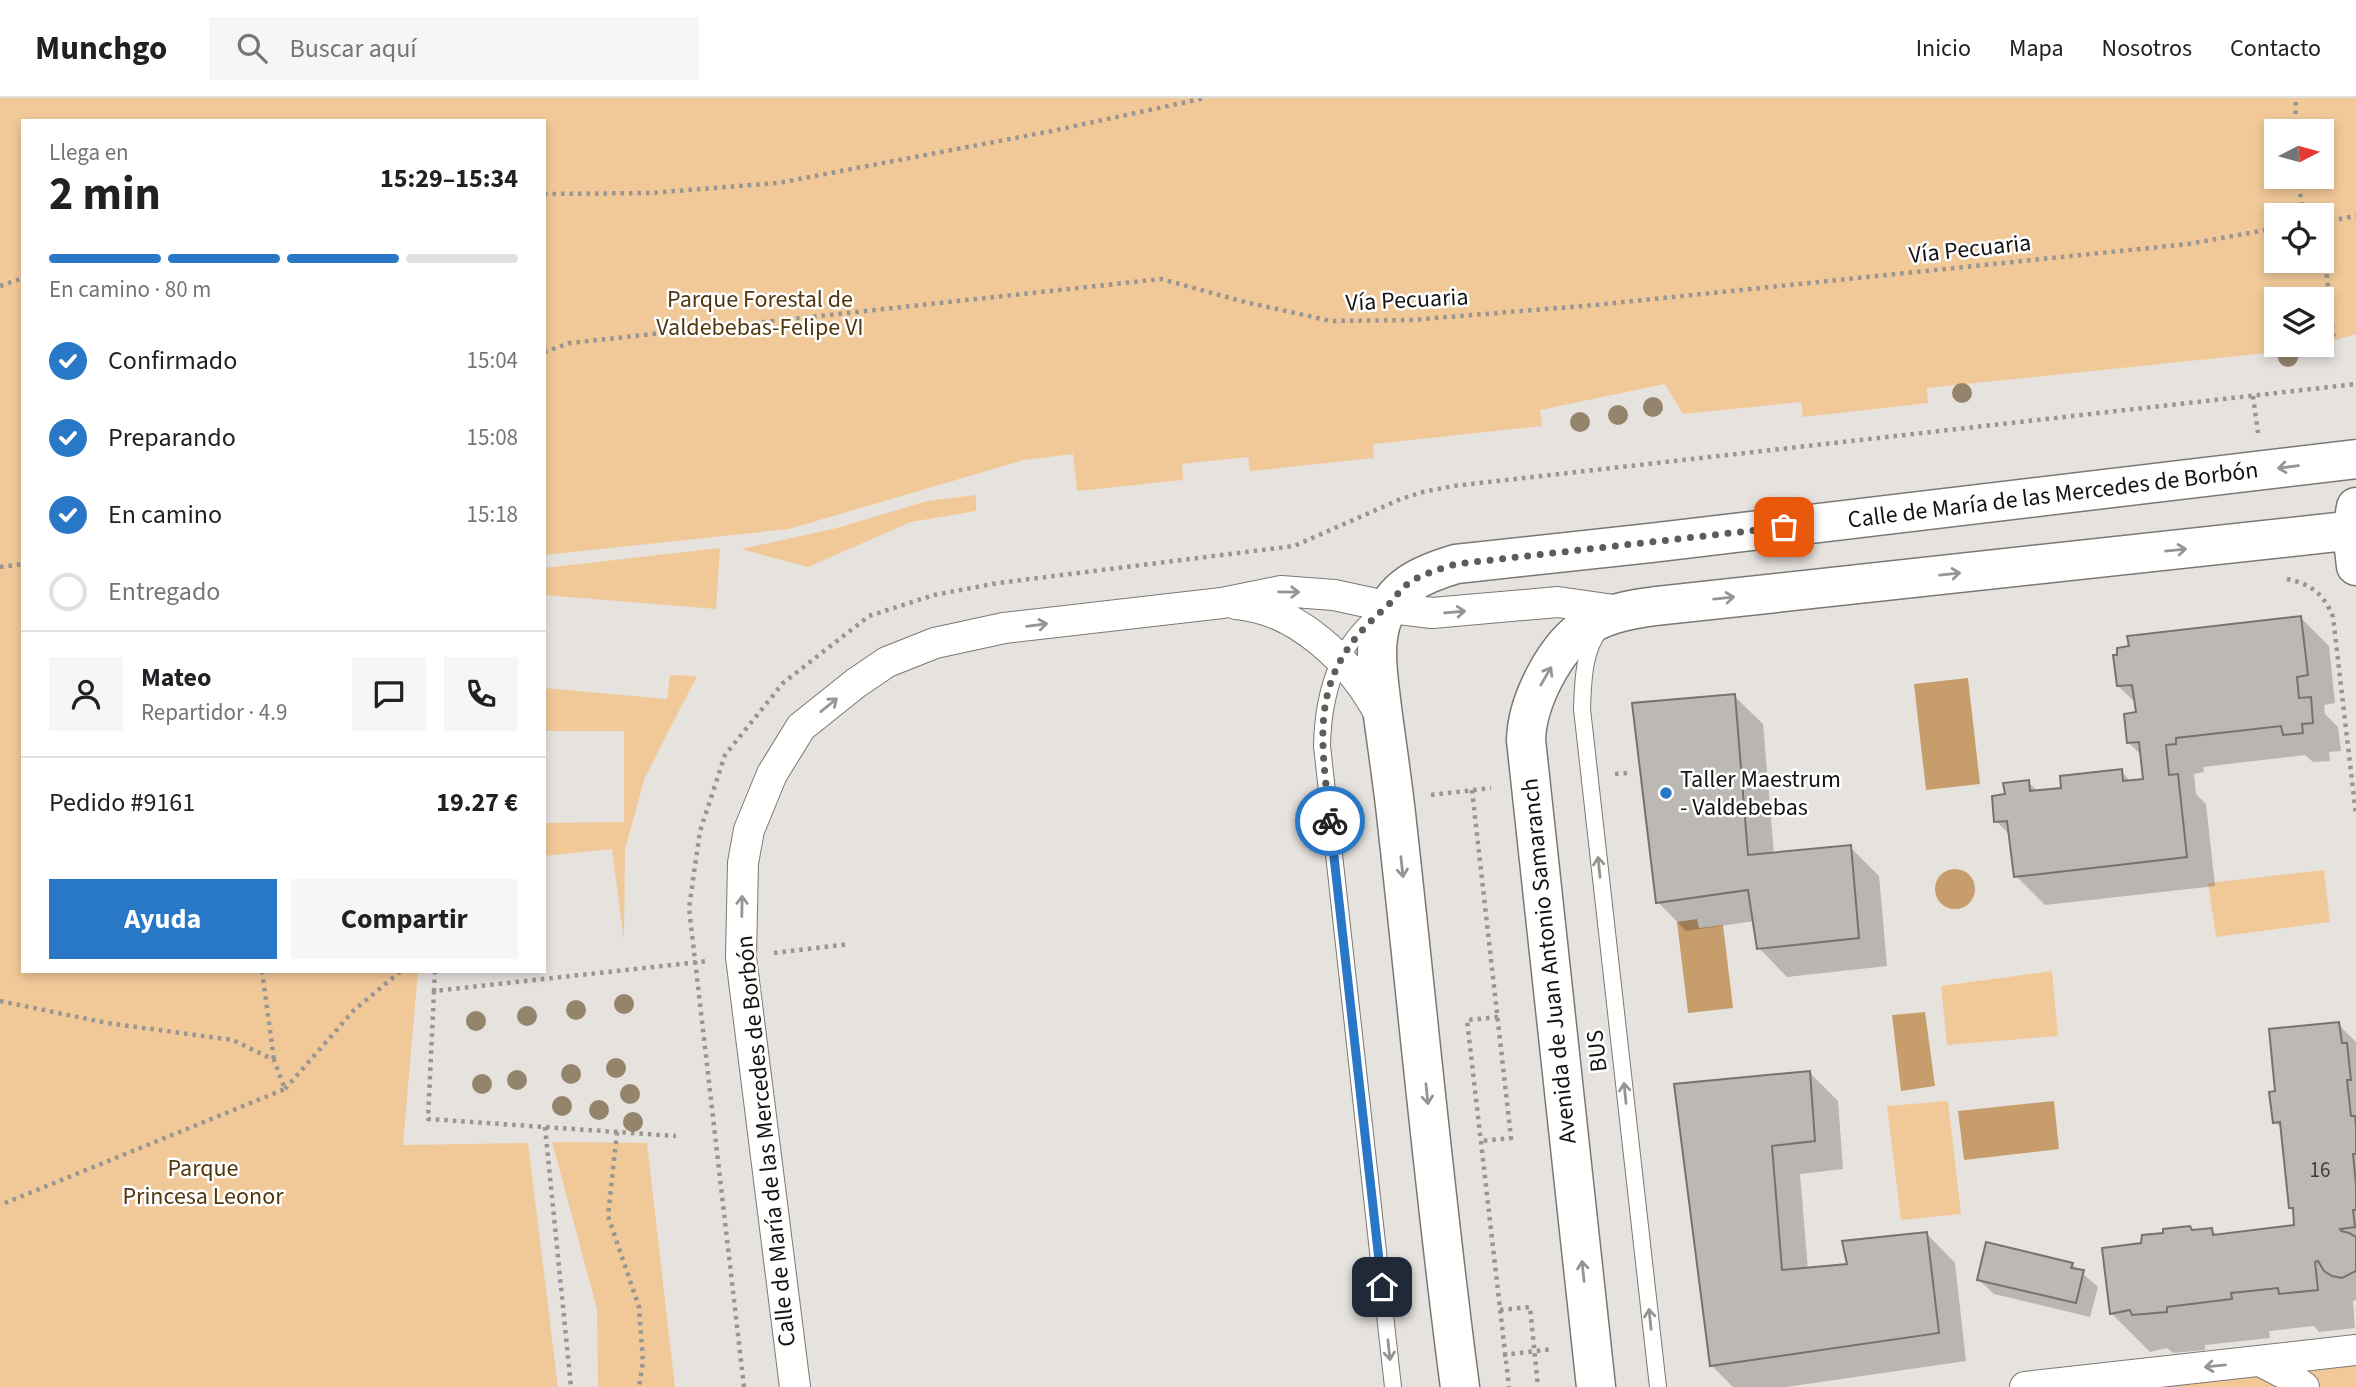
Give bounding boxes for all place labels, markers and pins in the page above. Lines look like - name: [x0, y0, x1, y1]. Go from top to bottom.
- pin: [1754, 497, 1814, 557]
- place label: Taller Maestrum - Valdebebas: [1680, 762, 1841, 825]
- marker: Taller Maestrum - Valdebebas: [1658, 785, 1674, 801]
- pin: [1352, 1257, 1412, 1317]

